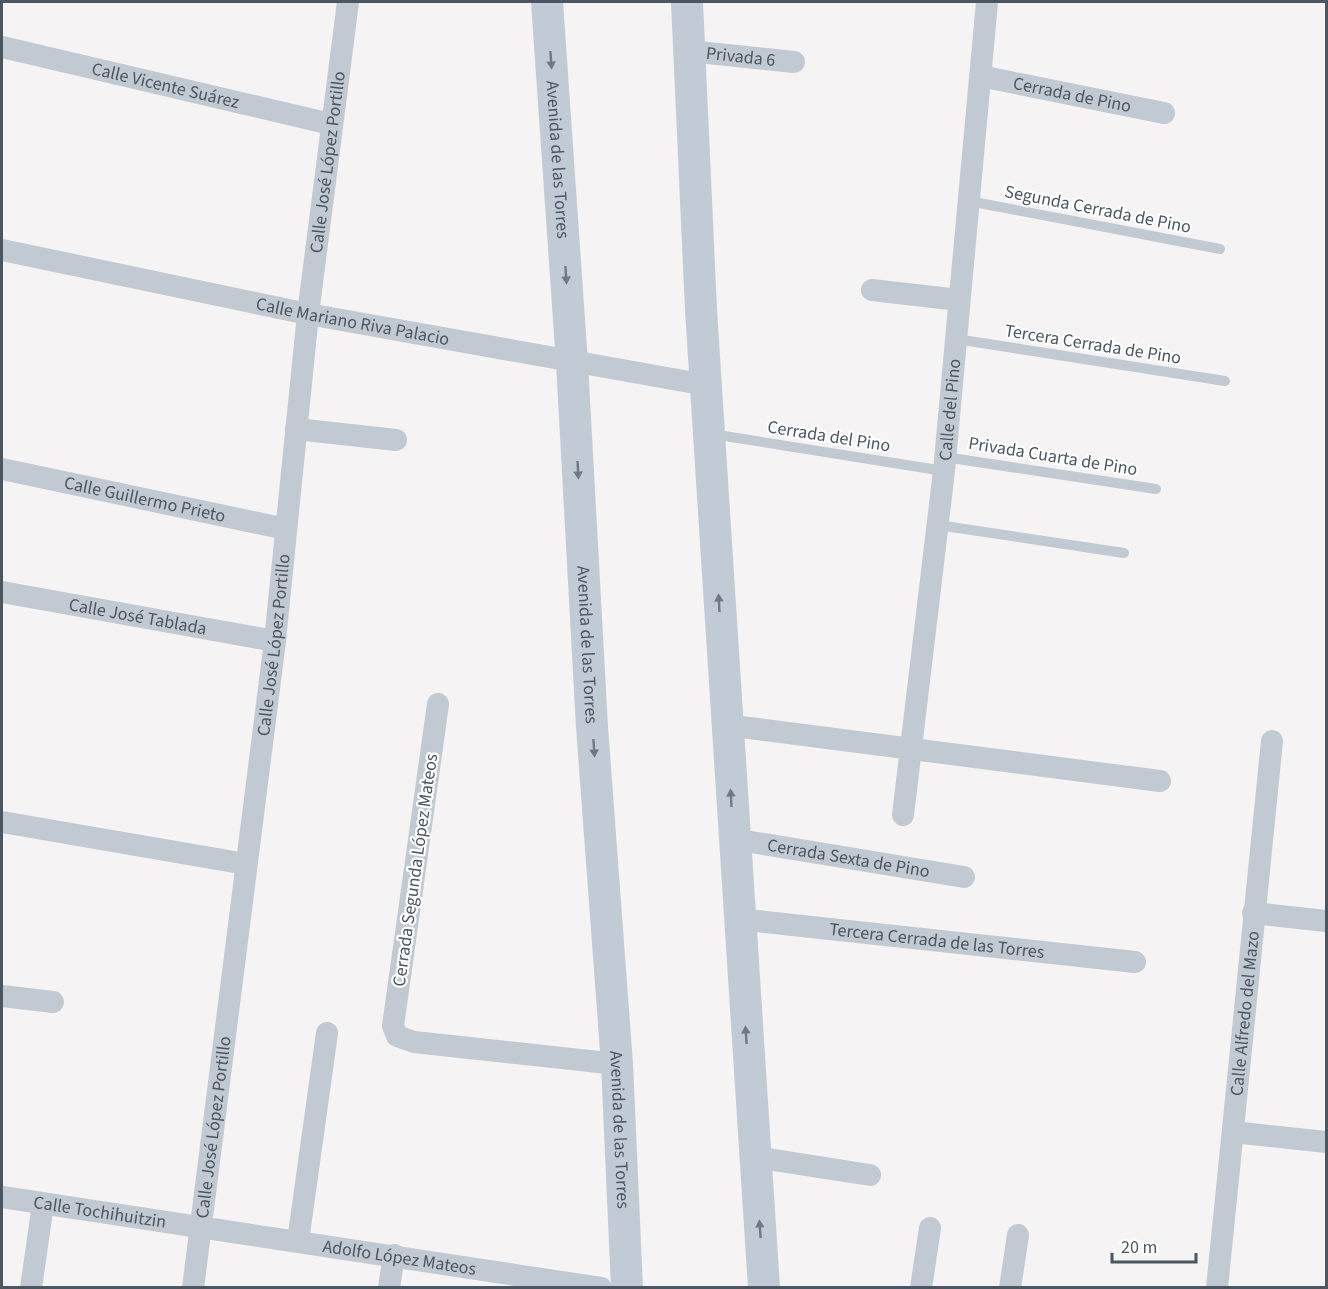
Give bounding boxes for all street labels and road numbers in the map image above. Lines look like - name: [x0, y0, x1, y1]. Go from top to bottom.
- street label: Privada 6: [705, 41, 777, 73]
- street label: Calle Vicente Suárez: [89, 56, 242, 115]
- street label: Calle José López Portillo: [304, 70, 352, 255]
- street label: Cerrada de Pino: [1011, 71, 1133, 119]
- street label: Avenida de las Torres: [539, 80, 575, 240]
- street label: Segunda Cerrada de Pino: [1003, 179, 1193, 240]
- street label: Calle Mariano Riva Palacio: [254, 291, 451, 352]
- street label: Tercera Cerrada de Pino: [1003, 318, 1183, 371]
- street label: Calle del Pino: [933, 358, 967, 462]
- street label: Cerrada del Pino: [766, 414, 892, 459]
- street label: Privada Cuarta de Pino: [967, 431, 1139, 482]
- street label: Calle Guillermo Prieto: [62, 470, 228, 529]
- street label: Calle José López Portillo: [251, 553, 297, 738]
- street label: Avenida de las Torres: [570, 565, 604, 724]
- street label: Calle José Tablada: [67, 592, 209, 642]
- street label: Cerrada Segunda López Mateos: [387, 752, 444, 988]
- street label: Cerrada Sexta de Pino: [765, 833, 931, 884]
- street label: Tercera Cerrada de las Torres: [828, 917, 1046, 965]
- street label: Calle Alfredo del Mazo: [1224, 930, 1266, 1097]
- street label: Calle José López Portillo: [190, 1035, 238, 1220]
- street label: Avenida de las Torres: [603, 1050, 635, 1209]
- street label: Calle Tochihuitzin: [32, 1190, 168, 1235]
- street label: Adolfo López Mateos: [321, 1234, 478, 1282]

